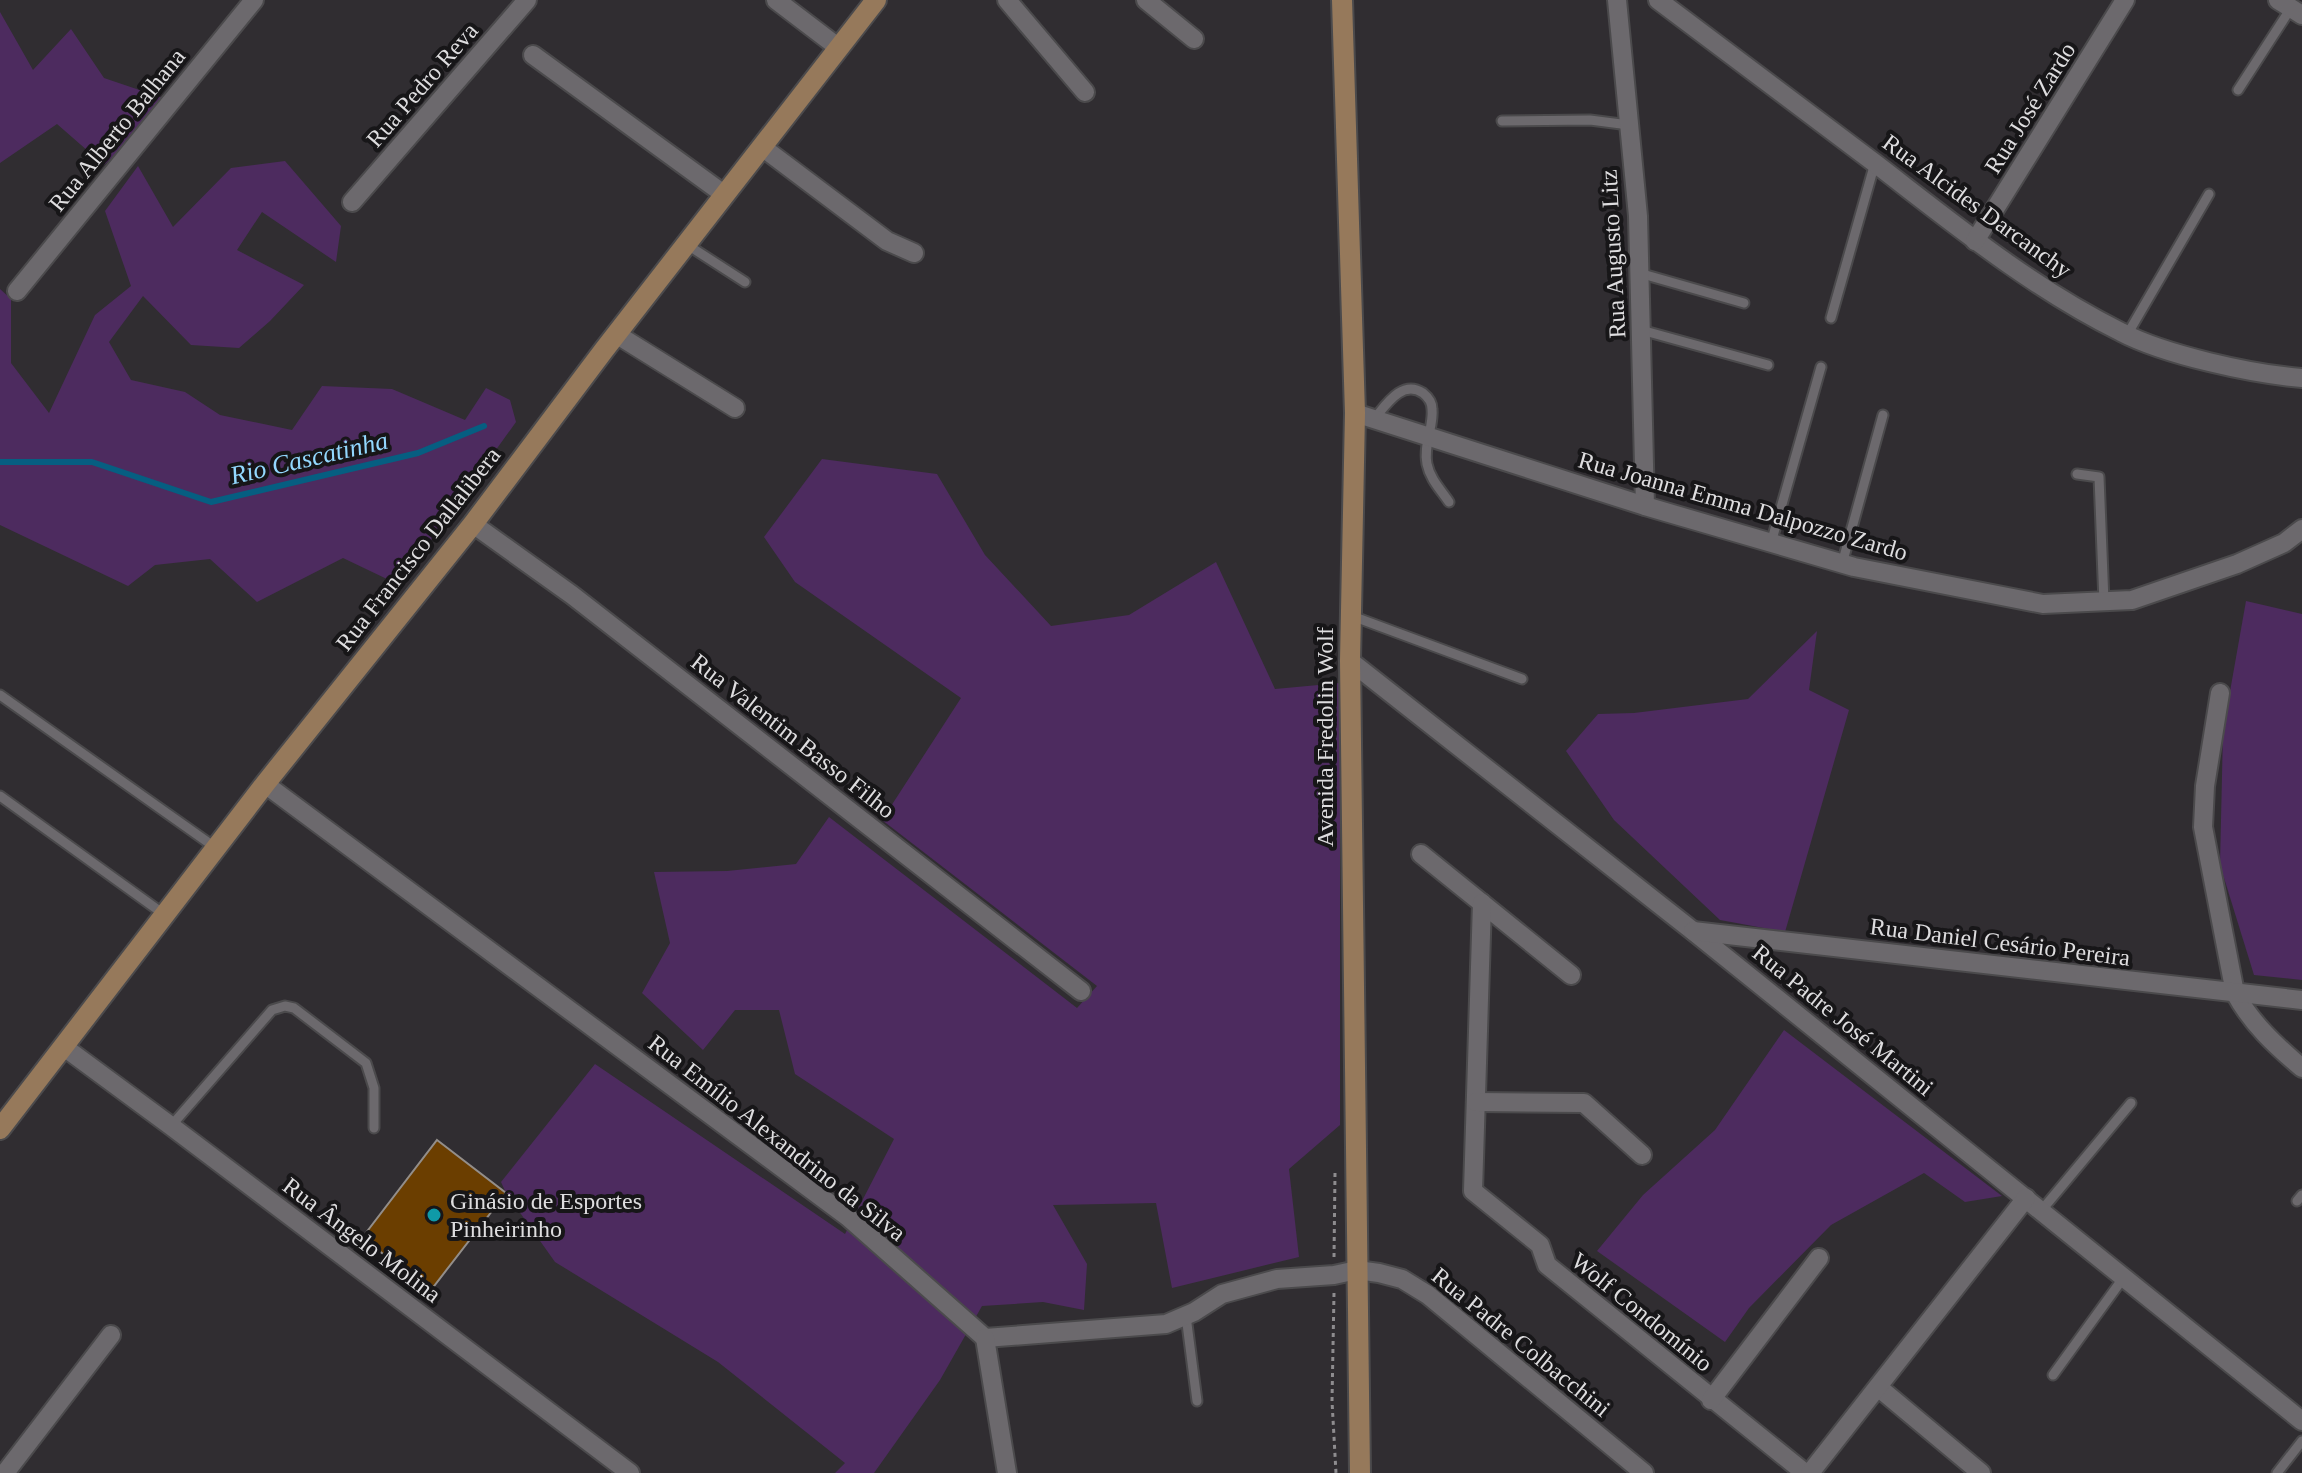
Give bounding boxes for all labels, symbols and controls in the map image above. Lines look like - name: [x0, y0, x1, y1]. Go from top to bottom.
- street label: Rua Pedro Reva: [361, 17, 483, 152]
- street label: Rua José Zardo: [1979, 38, 2081, 178]
- street label: Rua Alberto Balhana: [44, 43, 191, 216]
- street label: Rua Alcides Darcanchy: [1878, 129, 2076, 283]
- street label: Rua Augusto Litz: [1596, 169, 1630, 339]
- water label: Rio Cascatinha: [226, 426, 391, 490]
- street label: Rua Francisco Dallalibera: [331, 442, 506, 656]
- street label: Rua Joanna Emma Dalpozzo Zardo: [1575, 446, 1911, 566]
- street label: Avenida Fredolin Wolf: [1312, 627, 1338, 847]
- street label: Rua Valentim Basso Filho: [686, 649, 900, 823]
- street label: Rua Daniel Cesário Pereira: [1868, 913, 2132, 971]
- street label: Rua Padre José Martini: [1748, 939, 1939, 1101]
- street label: Rua Emílio Alexandrino da Silva: [643, 1030, 911, 1247]
- street label: Rua Ângelo Molina: [278, 1172, 446, 1308]
- place label: Ginásio de Esportes Pinheirinho: [450, 1188, 642, 1242]
- marker: Ginásio de Esportes Pinheirinho: [425, 1206, 443, 1224]
- street label: Wolf Condomínio: [1566, 1247, 1718, 1377]
- street label: Rua Padre Colbacchini: [1427, 1262, 1615, 1422]

